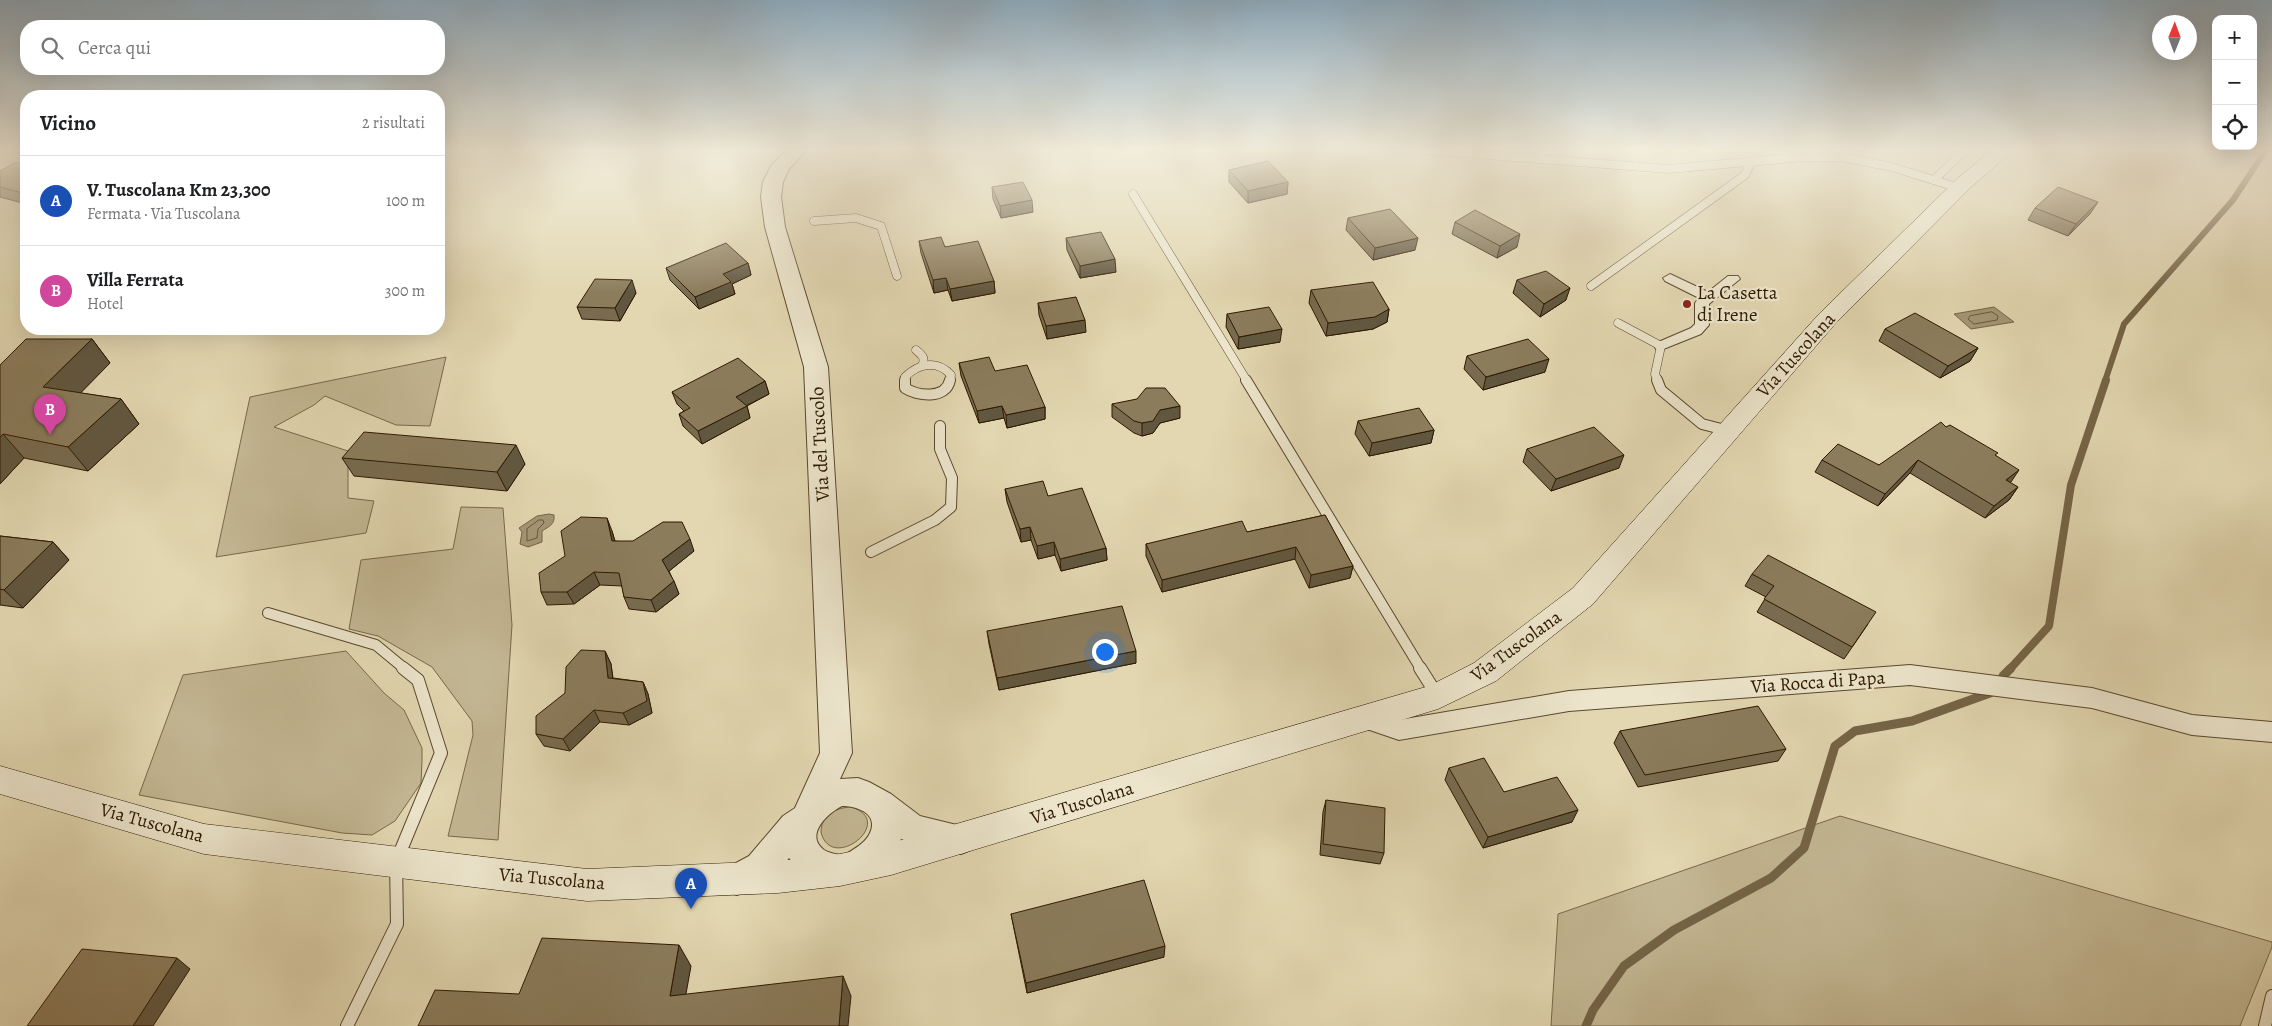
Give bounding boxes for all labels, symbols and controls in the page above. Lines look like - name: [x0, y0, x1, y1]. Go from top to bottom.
- north arrow: [2152, 15, 2197, 60]
- map controls: [2212, 15, 2257, 150]
- button: +: [2212, 15, 2257, 60]
- search box: [20, 20, 445, 75]
- icon: search: [38, 34, 66, 62]
- text: Cerca qui: [78, 35, 151, 61]
- button: −: [2212, 60, 2257, 105]
- button: locate: [2212, 105, 2257, 150]
- text: Vicino: [40, 109, 96, 137]
- text: 2 risultati: [362, 112, 425, 134]
- text: V. Tuscolana Km 23,300: [87, 177, 270, 203]
- text: A: [51, 190, 61, 212]
- text: 100 m: [386, 190, 425, 212]
- text: Fermata · Via Tuscolana: [87, 203, 240, 225]
- text: Villa Ferrata: [87, 267, 184, 293]
- text: B: [51, 280, 61, 302]
- text: 300 m: [385, 280, 425, 302]
- place label: La Casetta di Irene: [1697, 280, 1778, 328]
- text: Hotel: [87, 293, 123, 315]
- marker: La Casetta di Irene: [1681, 298, 1693, 310]
- street label: Via Tuscolana: [1750, 307, 1841, 404]
- street label: Via del Tuscolo: [804, 386, 836, 503]
- pin: B: [34, 394, 66, 435]
- street label: Via Tuscolana: [1464, 604, 1567, 688]
- your location: [1092, 639, 1118, 665]
- street label: Via Rocca di Papa: [1749, 664, 1886, 700]
- street label: Via Tuscolana: [1026, 775, 1137, 831]
- street label: Via Tuscolana: [96, 796, 207, 849]
- street label: Via Tuscolana: [497, 861, 606, 897]
- pin: A: [675, 868, 707, 909]

